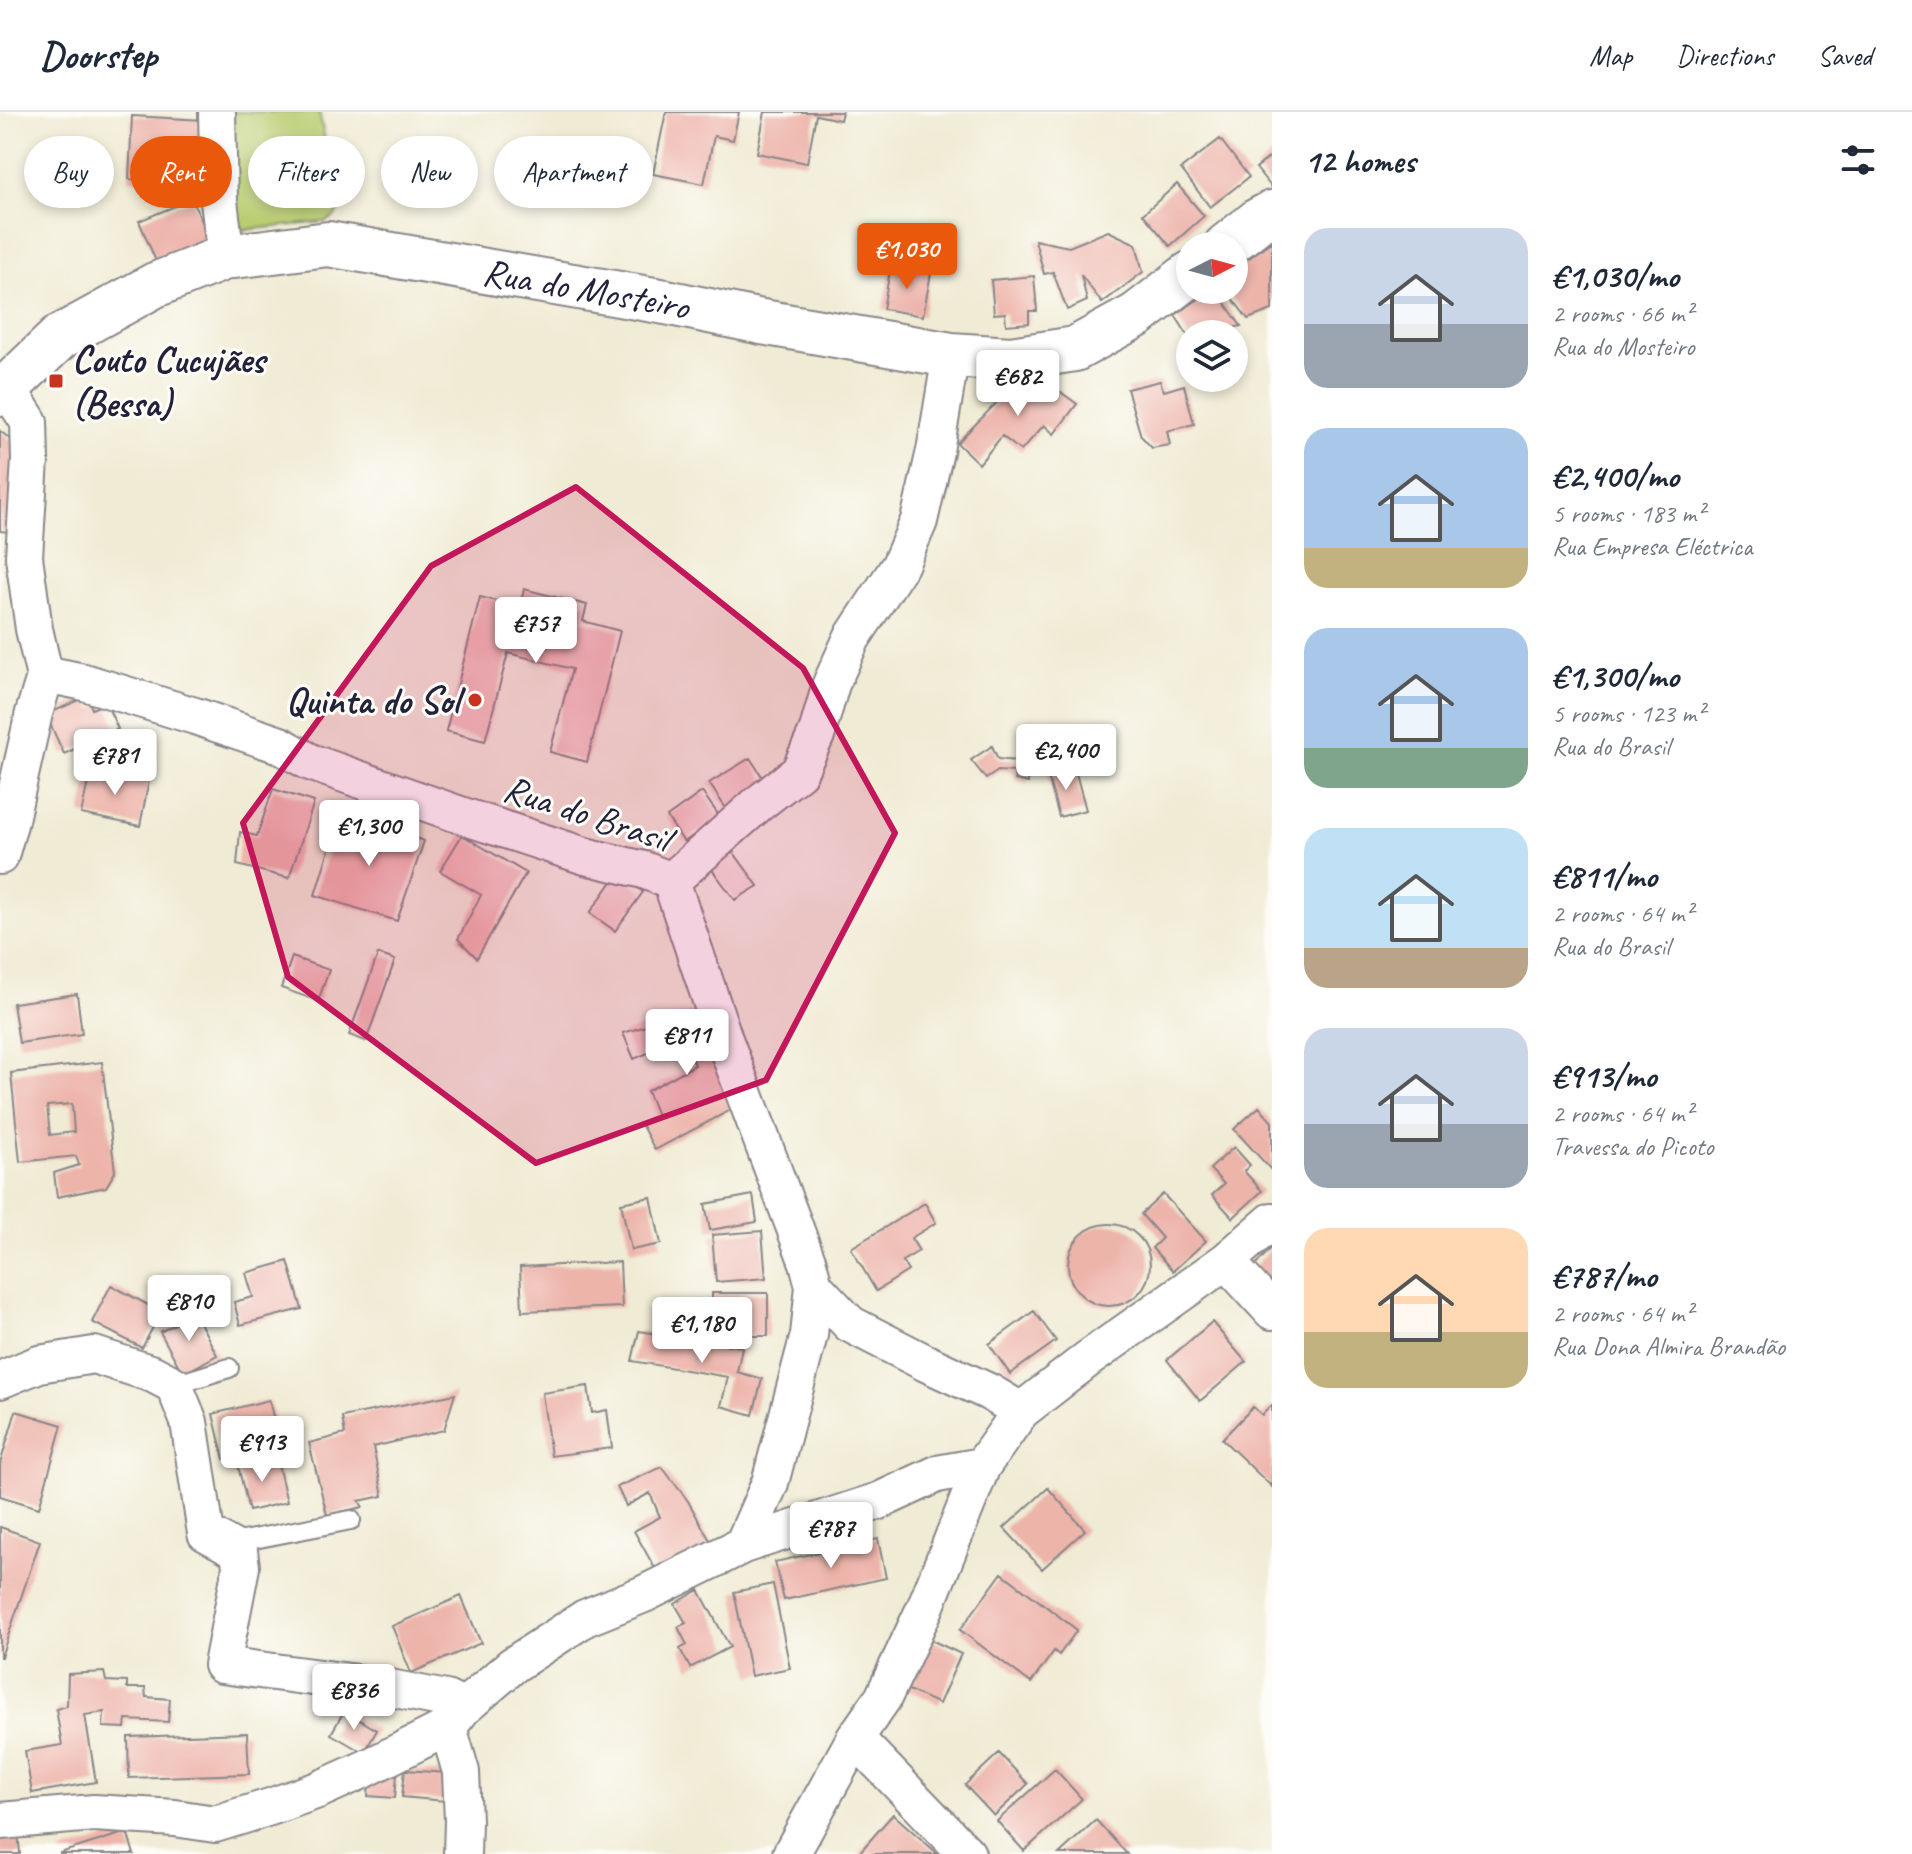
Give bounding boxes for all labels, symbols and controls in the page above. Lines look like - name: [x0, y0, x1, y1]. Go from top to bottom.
- text: Doorstep: [40, 32, 157, 79]
- text: Map: [1589, 38, 1632, 73]
- text: Directions: [1676, 38, 1774, 73]
- text: Saved: [1818, 38, 1872, 73]
- chip: Buy: [24, 136, 114, 208]
- chip: Rent: [130, 136, 232, 208]
- chip: Filters: [248, 136, 365, 208]
- chip: New: [381, 136, 478, 208]
- chip: Apartment: [494, 136, 653, 208]
- icon: filters: [1836, 138, 1880, 182]
- text: 12 homes: [1304, 139, 1415, 182]
- pin: €1,030: [842, 223, 972, 291]
- text: €1,030: [875, 232, 939, 265]
- north arrow: [1176, 232, 1248, 304]
- map controls: [1176, 232, 1248, 392]
- street label: Rua do Mosteiro: [479, 248, 696, 331]
- text: €1,030/mo: [1552, 254, 1679, 297]
- icon: home: [1368, 260, 1464, 356]
- text: 2 rooms · 66 m²: [1552, 297, 1693, 330]
- button: layers: [1176, 320, 1248, 392]
- text: Rua do Mosteiro: [1552, 330, 1694, 363]
- place label: Couto Cucujães (Bessa): [72, 336, 268, 427]
- pin: €682: [971, 350, 1065, 418]
- text: €682: [994, 359, 1042, 392]
- marker: Couto Cucujães (Bessa): [47, 372, 65, 390]
- text: €2,400/mo: [1552, 454, 1679, 497]
- icon: home: [1368, 460, 1464, 556]
- text: 5 rooms · 183 m²: [1552, 497, 1704, 530]
- text: Rua Empresa Eléctrica: [1552, 530, 1752, 563]
- pin: €757: [489, 597, 583, 665]
- text: €757: [513, 606, 559, 639]
- text: €1,300/mo: [1552, 654, 1679, 697]
- icon: home: [1368, 660, 1464, 756]
- place label: Quinta do Sol: [286, 677, 466, 724]
- marker: Quinta do Sol: [466, 691, 484, 709]
- text: 5 rooms · 123 m²: [1552, 697, 1704, 730]
- pin: €2,400: [1001, 724, 1131, 792]
- pin: €781: [68, 729, 162, 797]
- text: Rua do Brasil: [1552, 730, 1670, 763]
- text: €2,400: [1034, 733, 1098, 766]
- text: €781: [92, 738, 138, 771]
- street label: Rua do Brasil: [498, 765, 682, 864]
- pin: €1,300: [304, 800, 434, 868]
- text: €1,300: [337, 809, 401, 842]
- text: €811/mo: [1552, 854, 1657, 897]
- icon: home: [1368, 860, 1464, 956]
- text: 2 rooms · 64 m²: [1552, 897, 1693, 930]
- text: Rua do Brasil: [1552, 930, 1670, 963]
- pin: €811: [640, 1009, 734, 1077]
- text: €811: [664, 1018, 710, 1051]
- text: €913/mo: [1552, 1054, 1656, 1097]
- icon: home: [1368, 1060, 1464, 1156]
- text: 2 rooms · 64 m²: [1552, 1097, 1693, 1130]
- text: Travessa do Picoto: [1552, 1130, 1713, 1163]
- text: €787/mo: [1552, 1254, 1656, 1297]
- icon: home: [1368, 1260, 1464, 1356]
- pin: €810: [142, 1275, 236, 1343]
- text: €810: [166, 1284, 212, 1317]
- pin: €1,180: [637, 1297, 767, 1365]
- text: 2 rooms · 64 m²: [1552, 1297, 1693, 1330]
- text: €1,180: [670, 1306, 734, 1339]
- text: Rua Dona Almira Brandão: [1552, 1330, 1785, 1363]
- pin: €913: [215, 1416, 309, 1484]
- text: €913: [239, 1425, 285, 1458]
- pin: €787: [784, 1502, 878, 1570]
- text: €787: [808, 1511, 854, 1544]
- pin: €836: [307, 1664, 401, 1732]
- text: €836: [330, 1673, 378, 1706]

